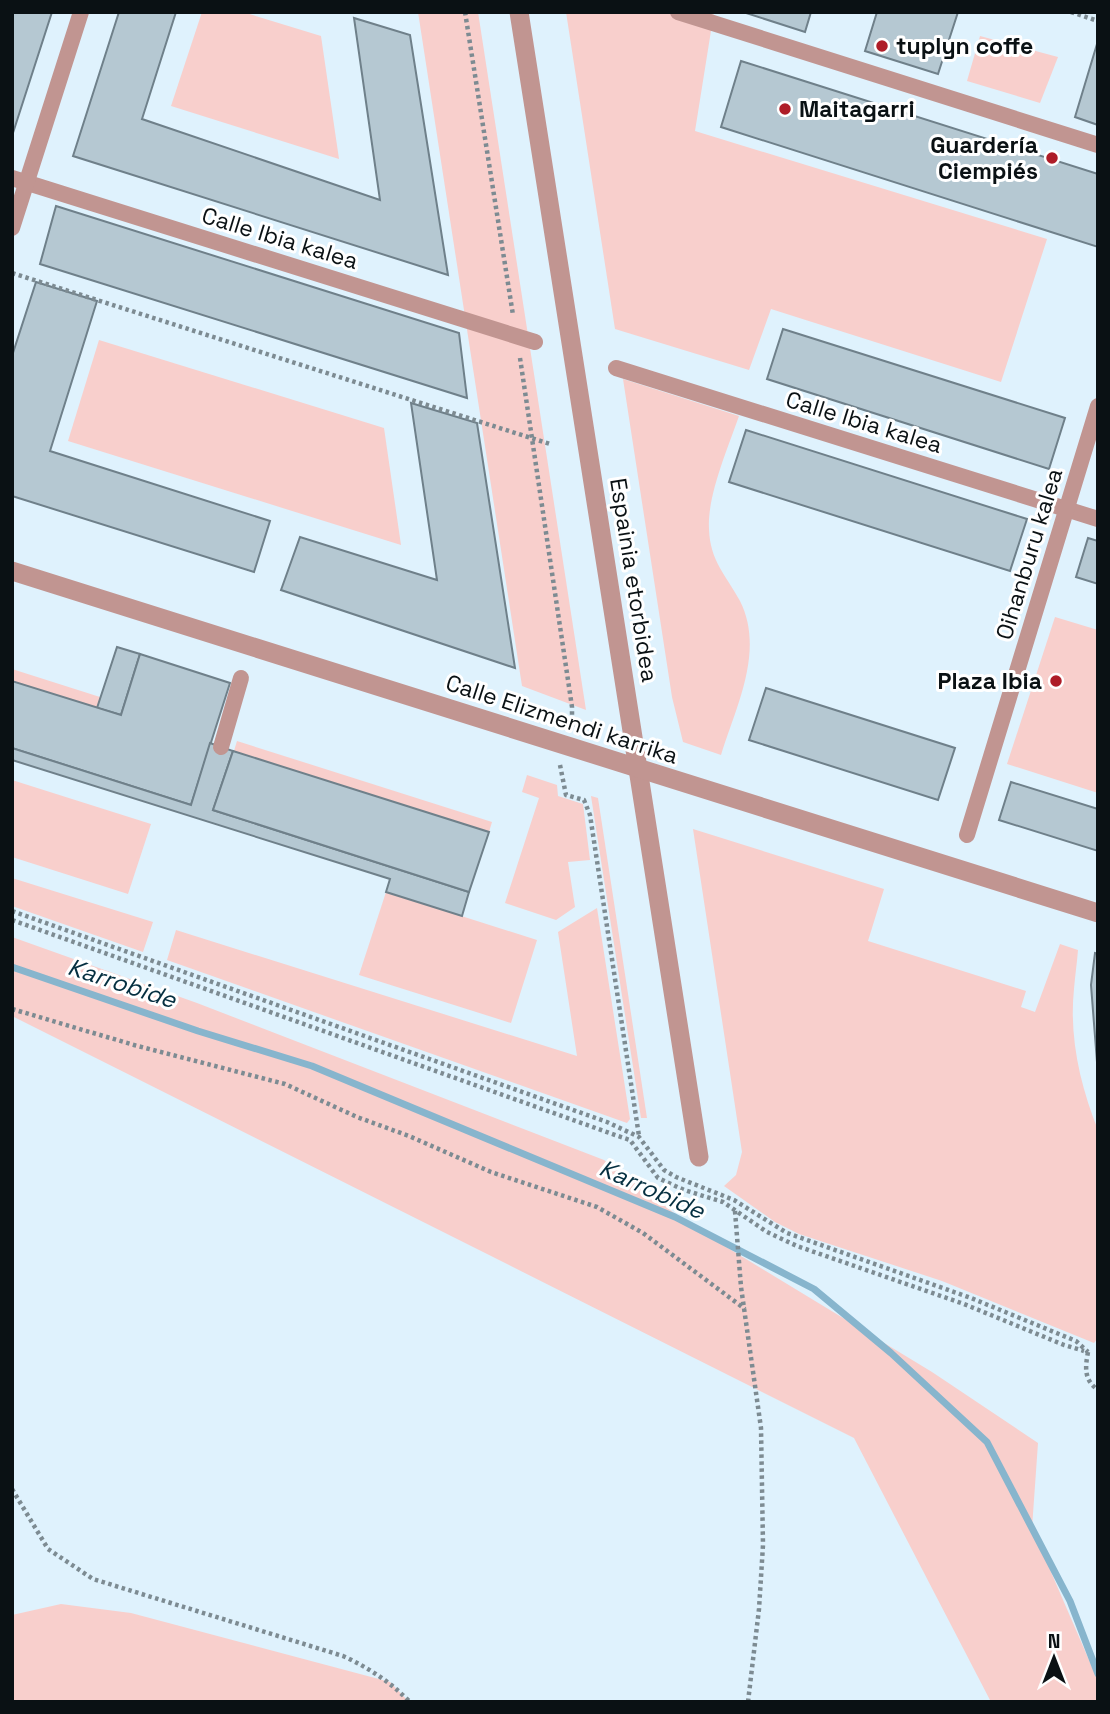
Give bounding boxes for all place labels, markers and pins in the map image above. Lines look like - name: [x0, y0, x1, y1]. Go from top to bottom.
- place label: tuplyn coffe: [896, 31, 1033, 61]
- marker: tuplyn coffe: [874, 38, 890, 54]
- place label: Maitagarri: [799, 94, 915, 124]
- marker: Maitagarri: [777, 101, 793, 117]
- place label: Guardería Ciempiés: [930, 130, 1038, 186]
- marker: Guardería Ciempiés: [1044, 150, 1060, 166]
- place label: Plaza Ibia: [937, 666, 1042, 696]
- marker: Plaza Ibia: [1048, 673, 1064, 689]

